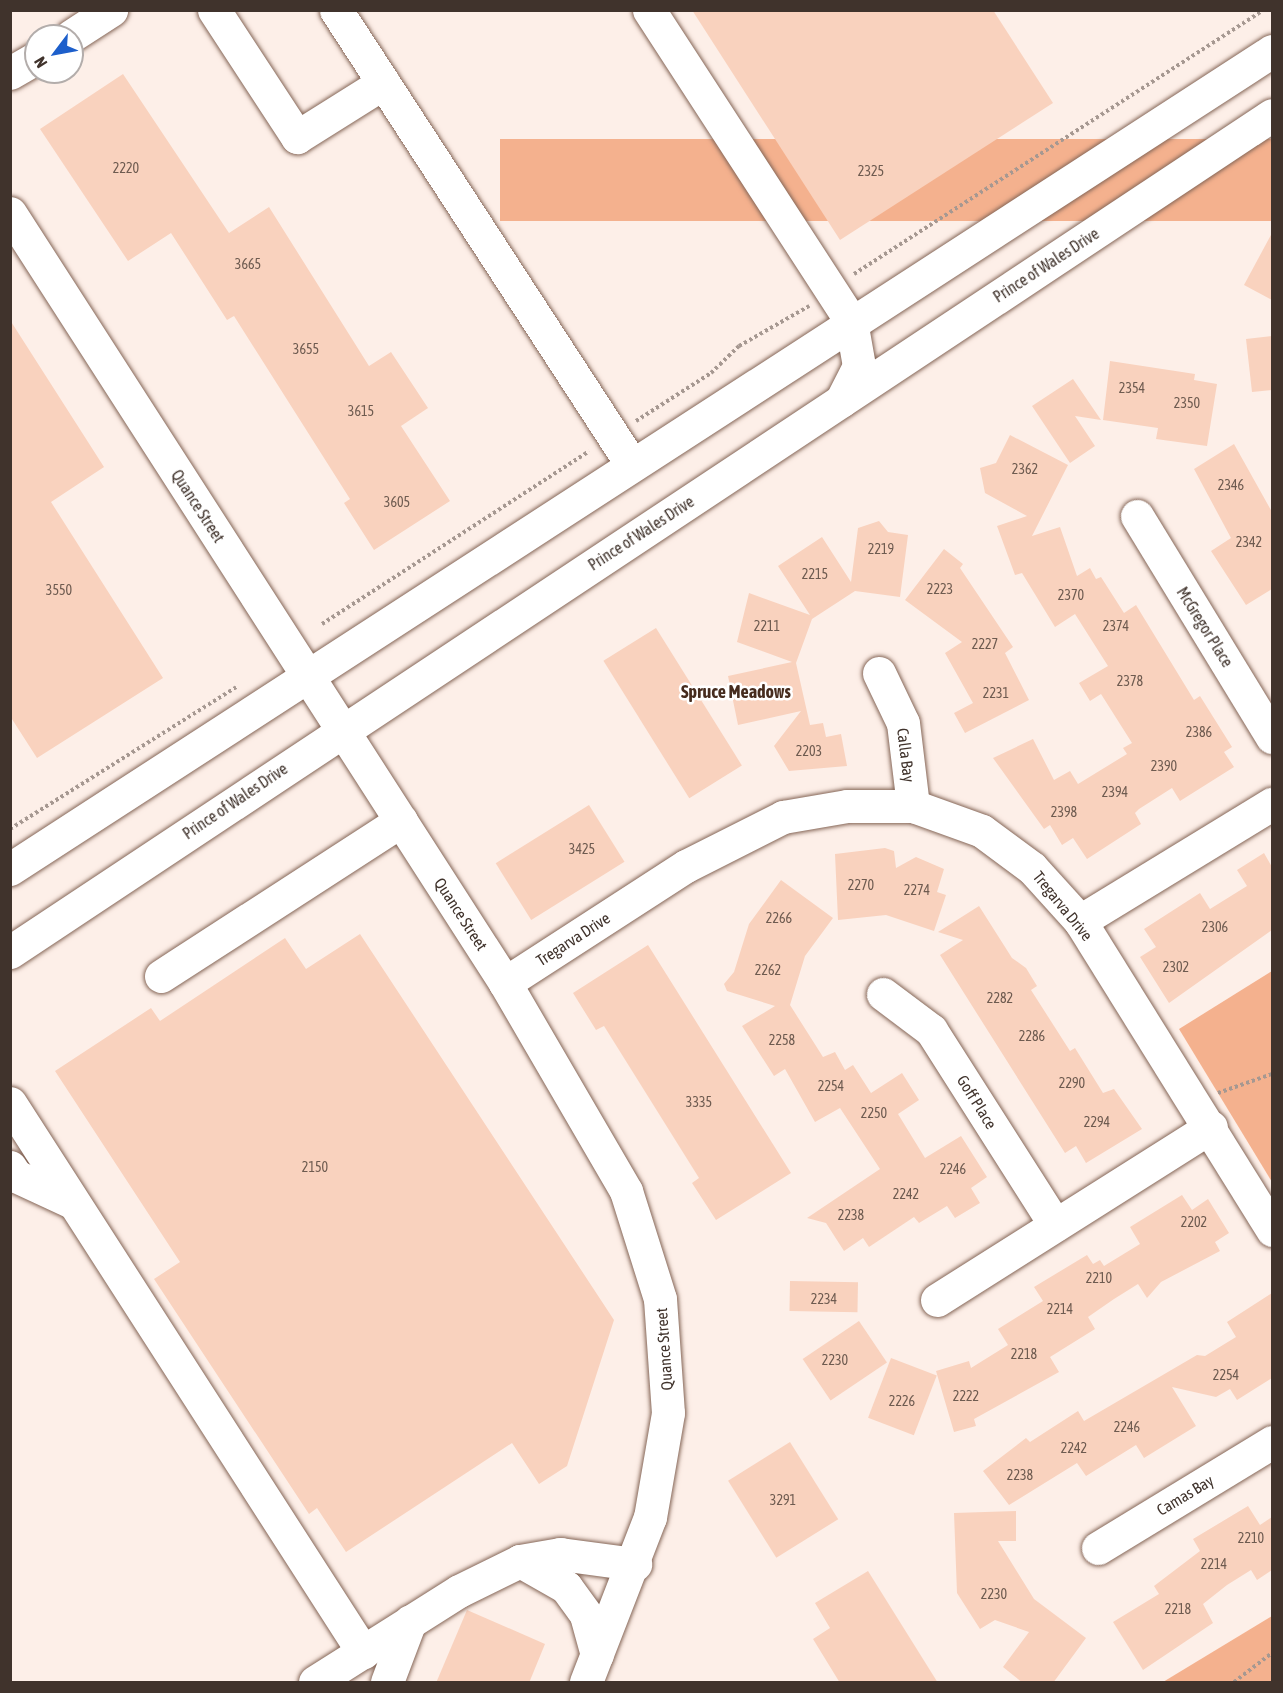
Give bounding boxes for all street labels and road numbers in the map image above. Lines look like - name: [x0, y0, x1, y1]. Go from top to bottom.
- street label: Prince of Wales Drive: [989, 224, 1103, 306]
- street label: Quance Street: [167, 466, 229, 546]
- street label: Prince of Wales Drive: [584, 492, 698, 574]
- street label: McGregor Place: [1173, 583, 1237, 671]
- street label: Calla Bay: [893, 727, 919, 783]
- street label: Prince of Wales Drive: [179, 759, 291, 843]
- street label: Tregarva Drive: [1029, 867, 1097, 945]
- street label: Quance Street: [430, 874, 492, 954]
- street label: Tregarva Drive: [533, 908, 613, 970]
- street label: Goff Place: [953, 1072, 1001, 1132]
- street label: Quance Street: [652, 1307, 676, 1391]
- street label: Camas Bay: [1153, 1471, 1217, 1519]

